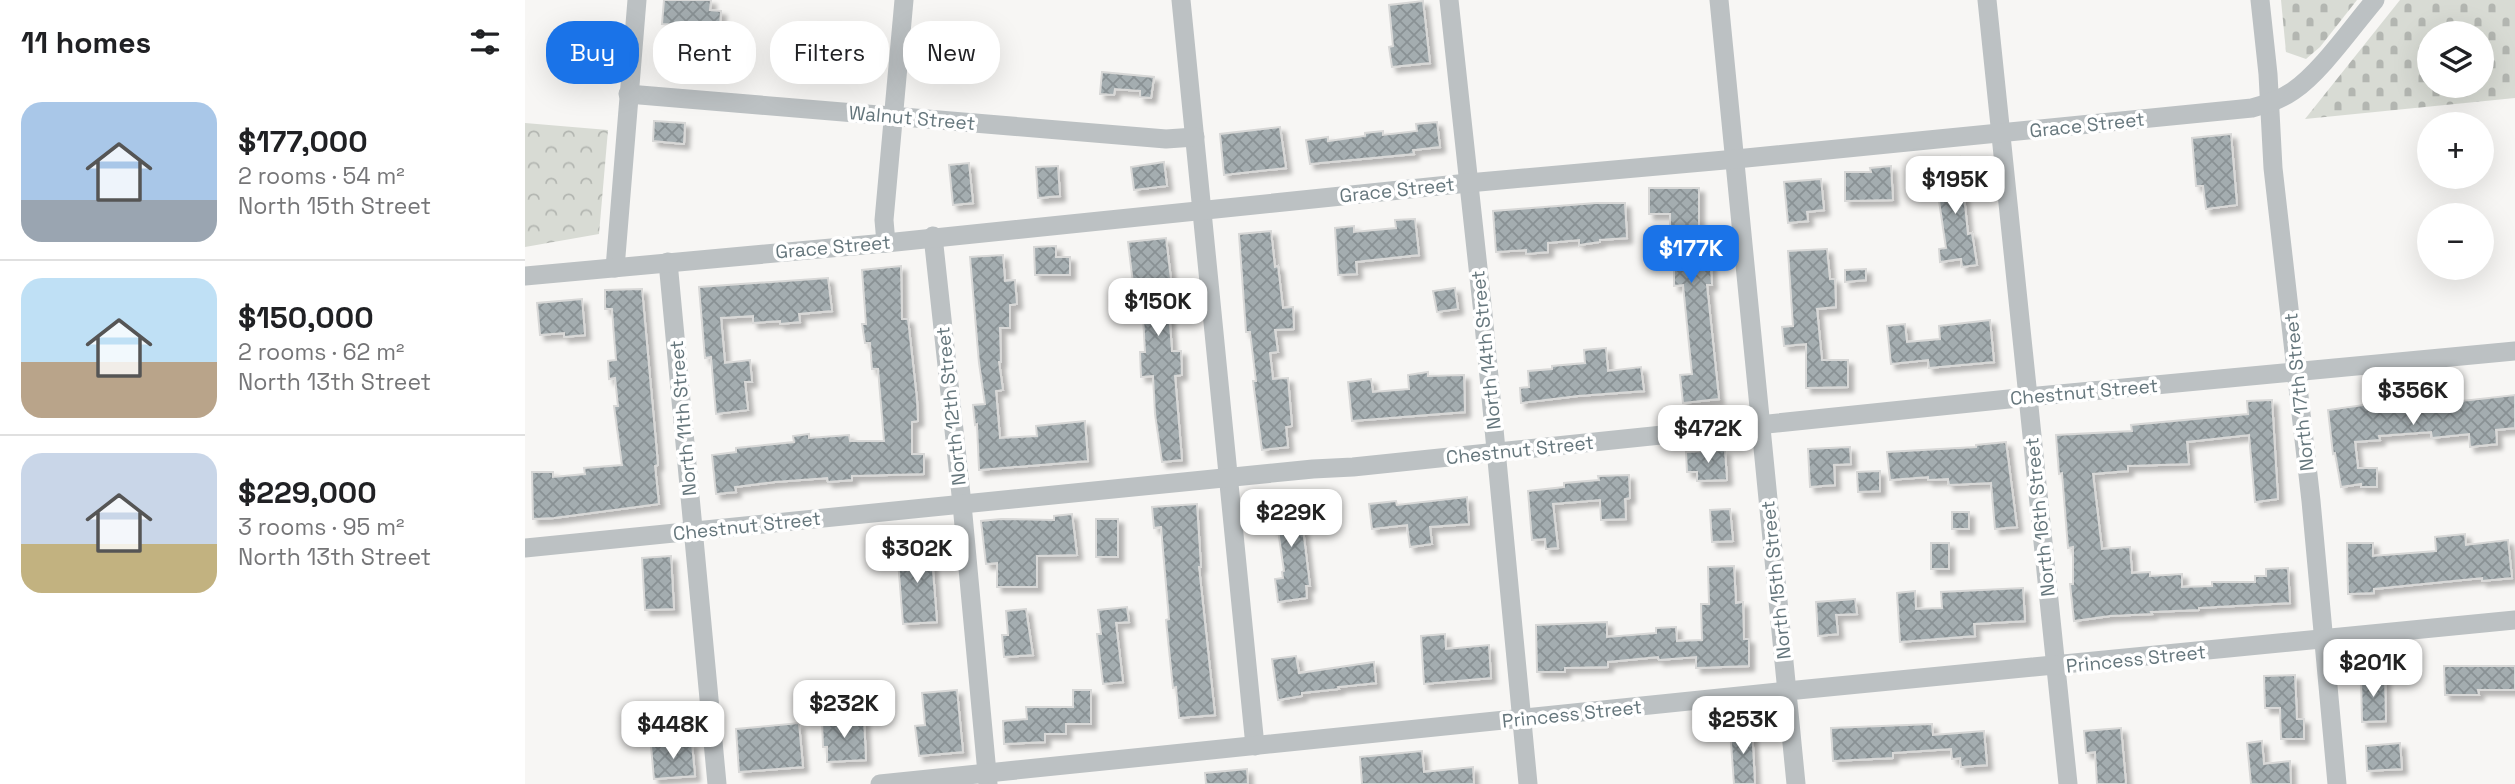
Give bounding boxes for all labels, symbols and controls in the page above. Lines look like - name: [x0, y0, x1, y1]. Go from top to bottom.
- chip: Buy: [546, 21, 639, 84]
- chip: Rent: [653, 21, 756, 84]
- chip: Filters: [770, 21, 889, 84]
- chip: New: [903, 21, 1000, 84]
- map controls: [2417, 21, 2494, 280]
- button: layers: [2417, 21, 2494, 98]
- text: 11 homes: [21, 23, 151, 62]
- icon: filters: [466, 23, 504, 61]
- street label: Walnut Street: [848, 100, 976, 136]
- street label: Grace Street: [2028, 107, 2146, 143]
- button: +: [2417, 112, 2494, 189]
- text: $177,000: [238, 122, 368, 161]
- icon: home: [77, 130, 161, 214]
- pin: $195K: [1906, 156, 2004, 216]
- text: 2 rooms · 54 m²: [238, 161, 405, 191]
- text: $195K: [1922, 164, 1988, 194]
- street label: Grace Street: [1338, 172, 1456, 208]
- text: North 15th Street: [238, 191, 431, 221]
- button: −: [2417, 203, 2494, 280]
- pin: $177K: [1642, 226, 1740, 285]
- street label: Grace Street: [774, 230, 892, 264]
- text: $177K: [1659, 233, 1723, 263]
- street label: North 14th Street: [1465, 269, 1507, 431]
- pin: $150K: [1109, 278, 1207, 338]
- text: $150K: [1124, 286, 1192, 316]
- text: $150,000: [238, 298, 374, 337]
- icon: home: [77, 306, 161, 390]
- street label: North 17th Street: [2278, 312, 2320, 472]
- street label: North 12th Street: [930, 325, 972, 487]
- text: 2 rooms · 62 m²: [238, 337, 404, 367]
- street label: North 11th Street: [664, 339, 702, 497]
- text: North 13th Street: [238, 367, 431, 397]
- pin: $356K: [2364, 368, 2462, 427]
- street label: Chestnut Street: [2009, 373, 2159, 411]
- text: $356K: [2378, 375, 2448, 405]
- pin: $472K: [1659, 406, 1757, 465]
- text: $472K: [1674, 413, 1742, 443]
- street label: Chestnut Street: [1445, 430, 1595, 470]
- street label: North 16th Street: [2019, 436, 2061, 598]
- text: $229,000: [238, 473, 377, 512]
- icon: home: [77, 481, 161, 565]
- pin: $229K: [1242, 490, 1340, 549]
- text: $229K: [1256, 497, 1326, 527]
- street label: North 15th Street: [1755, 499, 1797, 661]
- street label: Chestnut Street: [672, 506, 822, 546]
- text: 3 rooms · 95 m²: [238, 512, 404, 542]
- pin: $302K: [868, 526, 966, 585]
- text: $302K: [882, 533, 952, 563]
- text: North 13th Street: [238, 542, 431, 572]
- street label: Princess Street: [2065, 639, 2207, 679]
- pin: $201K: [2324, 640, 2422, 699]
- text: $201K: [2339, 647, 2407, 677]
- pin: $232K: [795, 680, 893, 740]
- text: $232K: [809, 688, 879, 718]
- street label: Princess Street: [1501, 694, 1643, 734]
- pin: $253K: [1694, 696, 1792, 756]
- pin: $448K: [624, 702, 722, 761]
- text: $253K: [1708, 704, 1778, 734]
- text: $448K: [637, 709, 709, 739]

